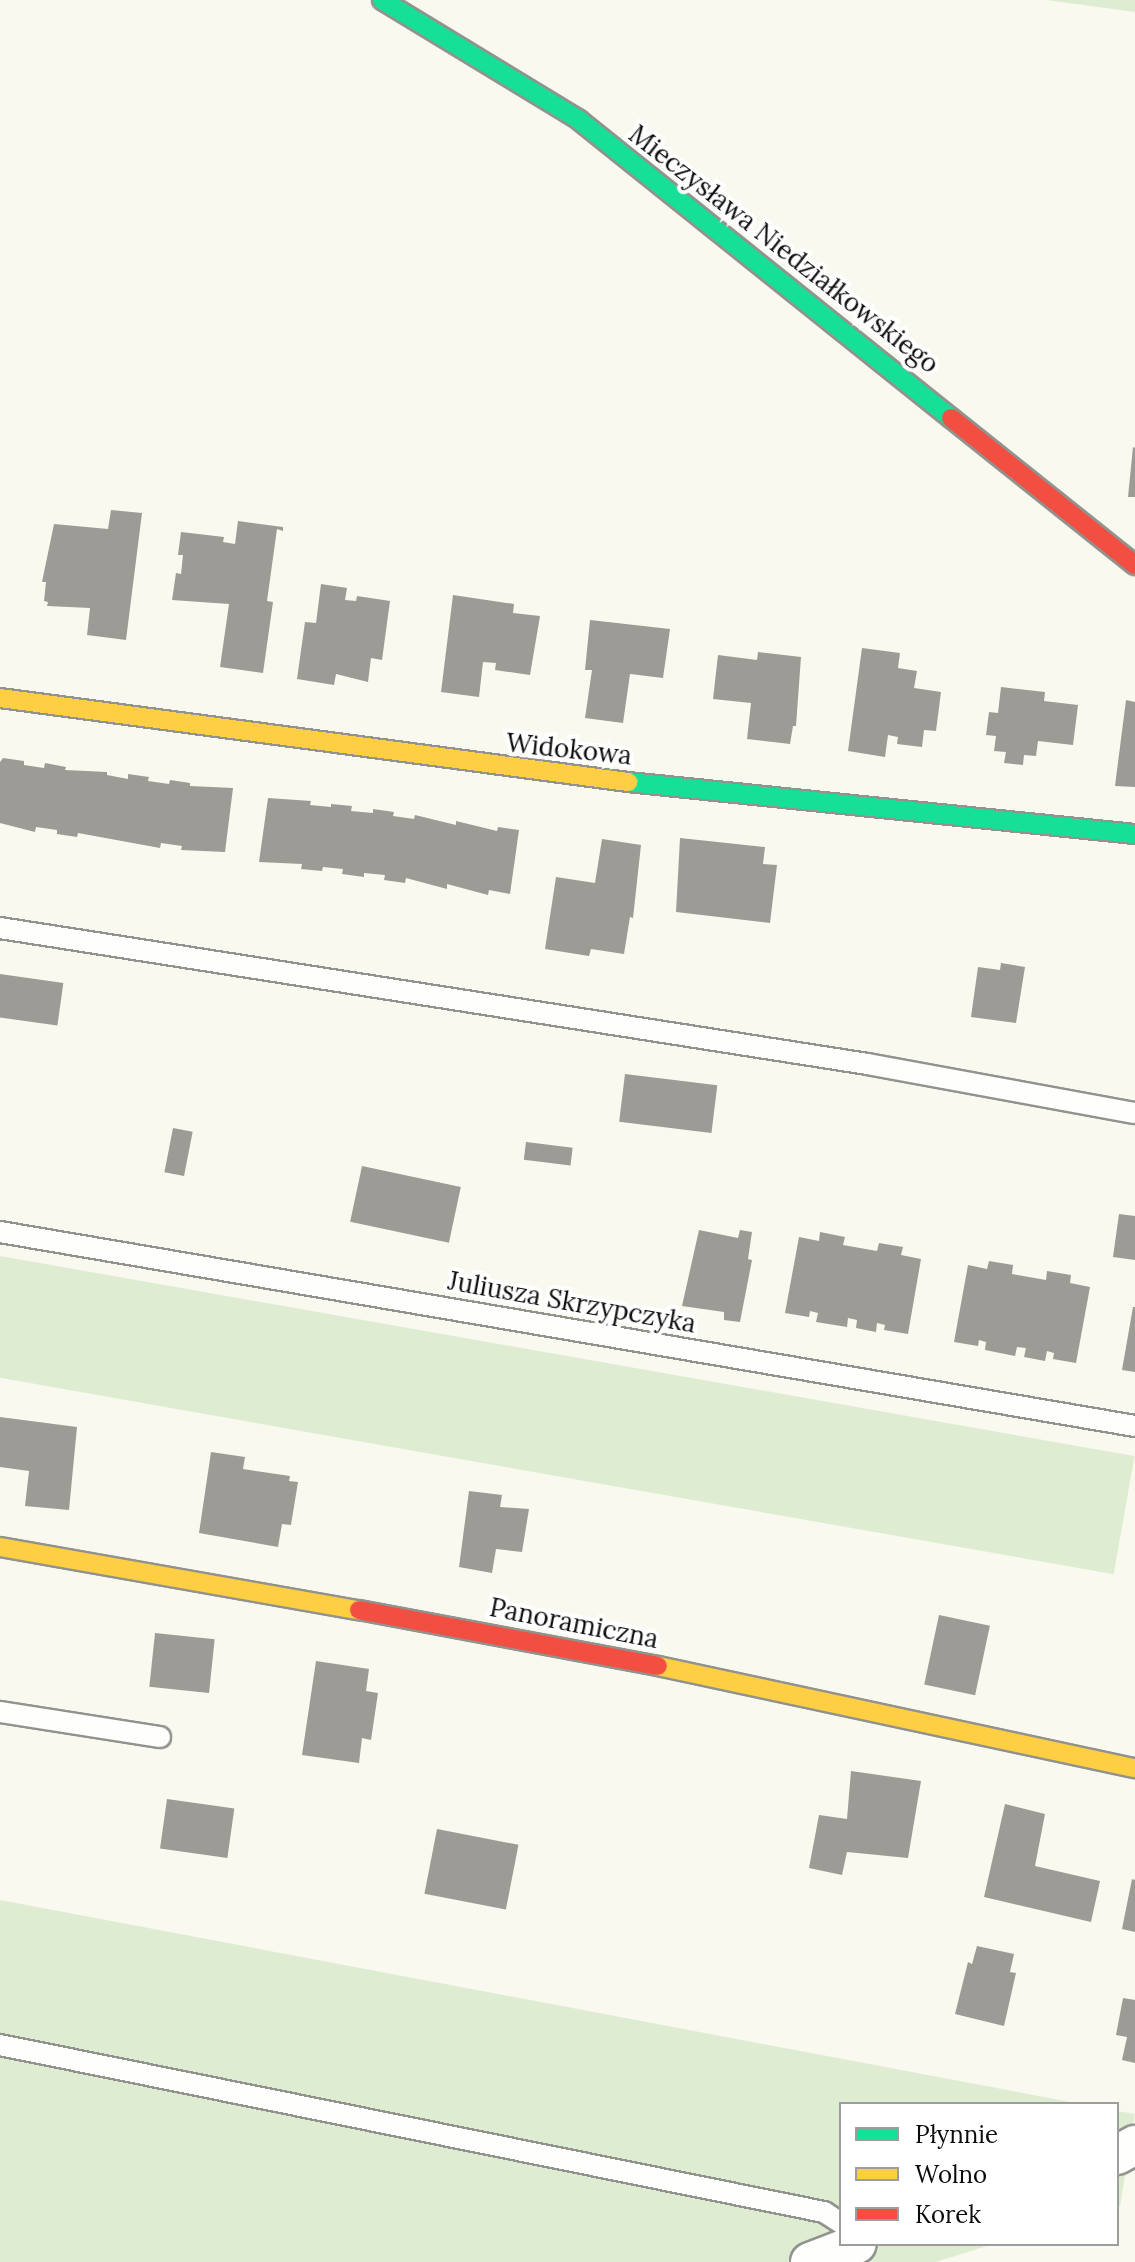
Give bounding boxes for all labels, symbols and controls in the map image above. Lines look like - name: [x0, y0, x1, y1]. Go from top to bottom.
- street label: Mieczysława Niedziałkowskiego: [623, 118, 945, 380]
- street label: Widokowa: [505, 727, 633, 771]
- street label: Juliusza Skrzypczyka: [446, 1265, 698, 1339]
- street label: Panoramiczna: [487, 1591, 661, 1655]
- legend: [839, 2102, 1119, 2246]
- text: Płynnie: [915, 2119, 998, 2150]
- text: Wolno: [915, 2159, 987, 2190]
- text: Korek: [915, 2199, 981, 2230]

